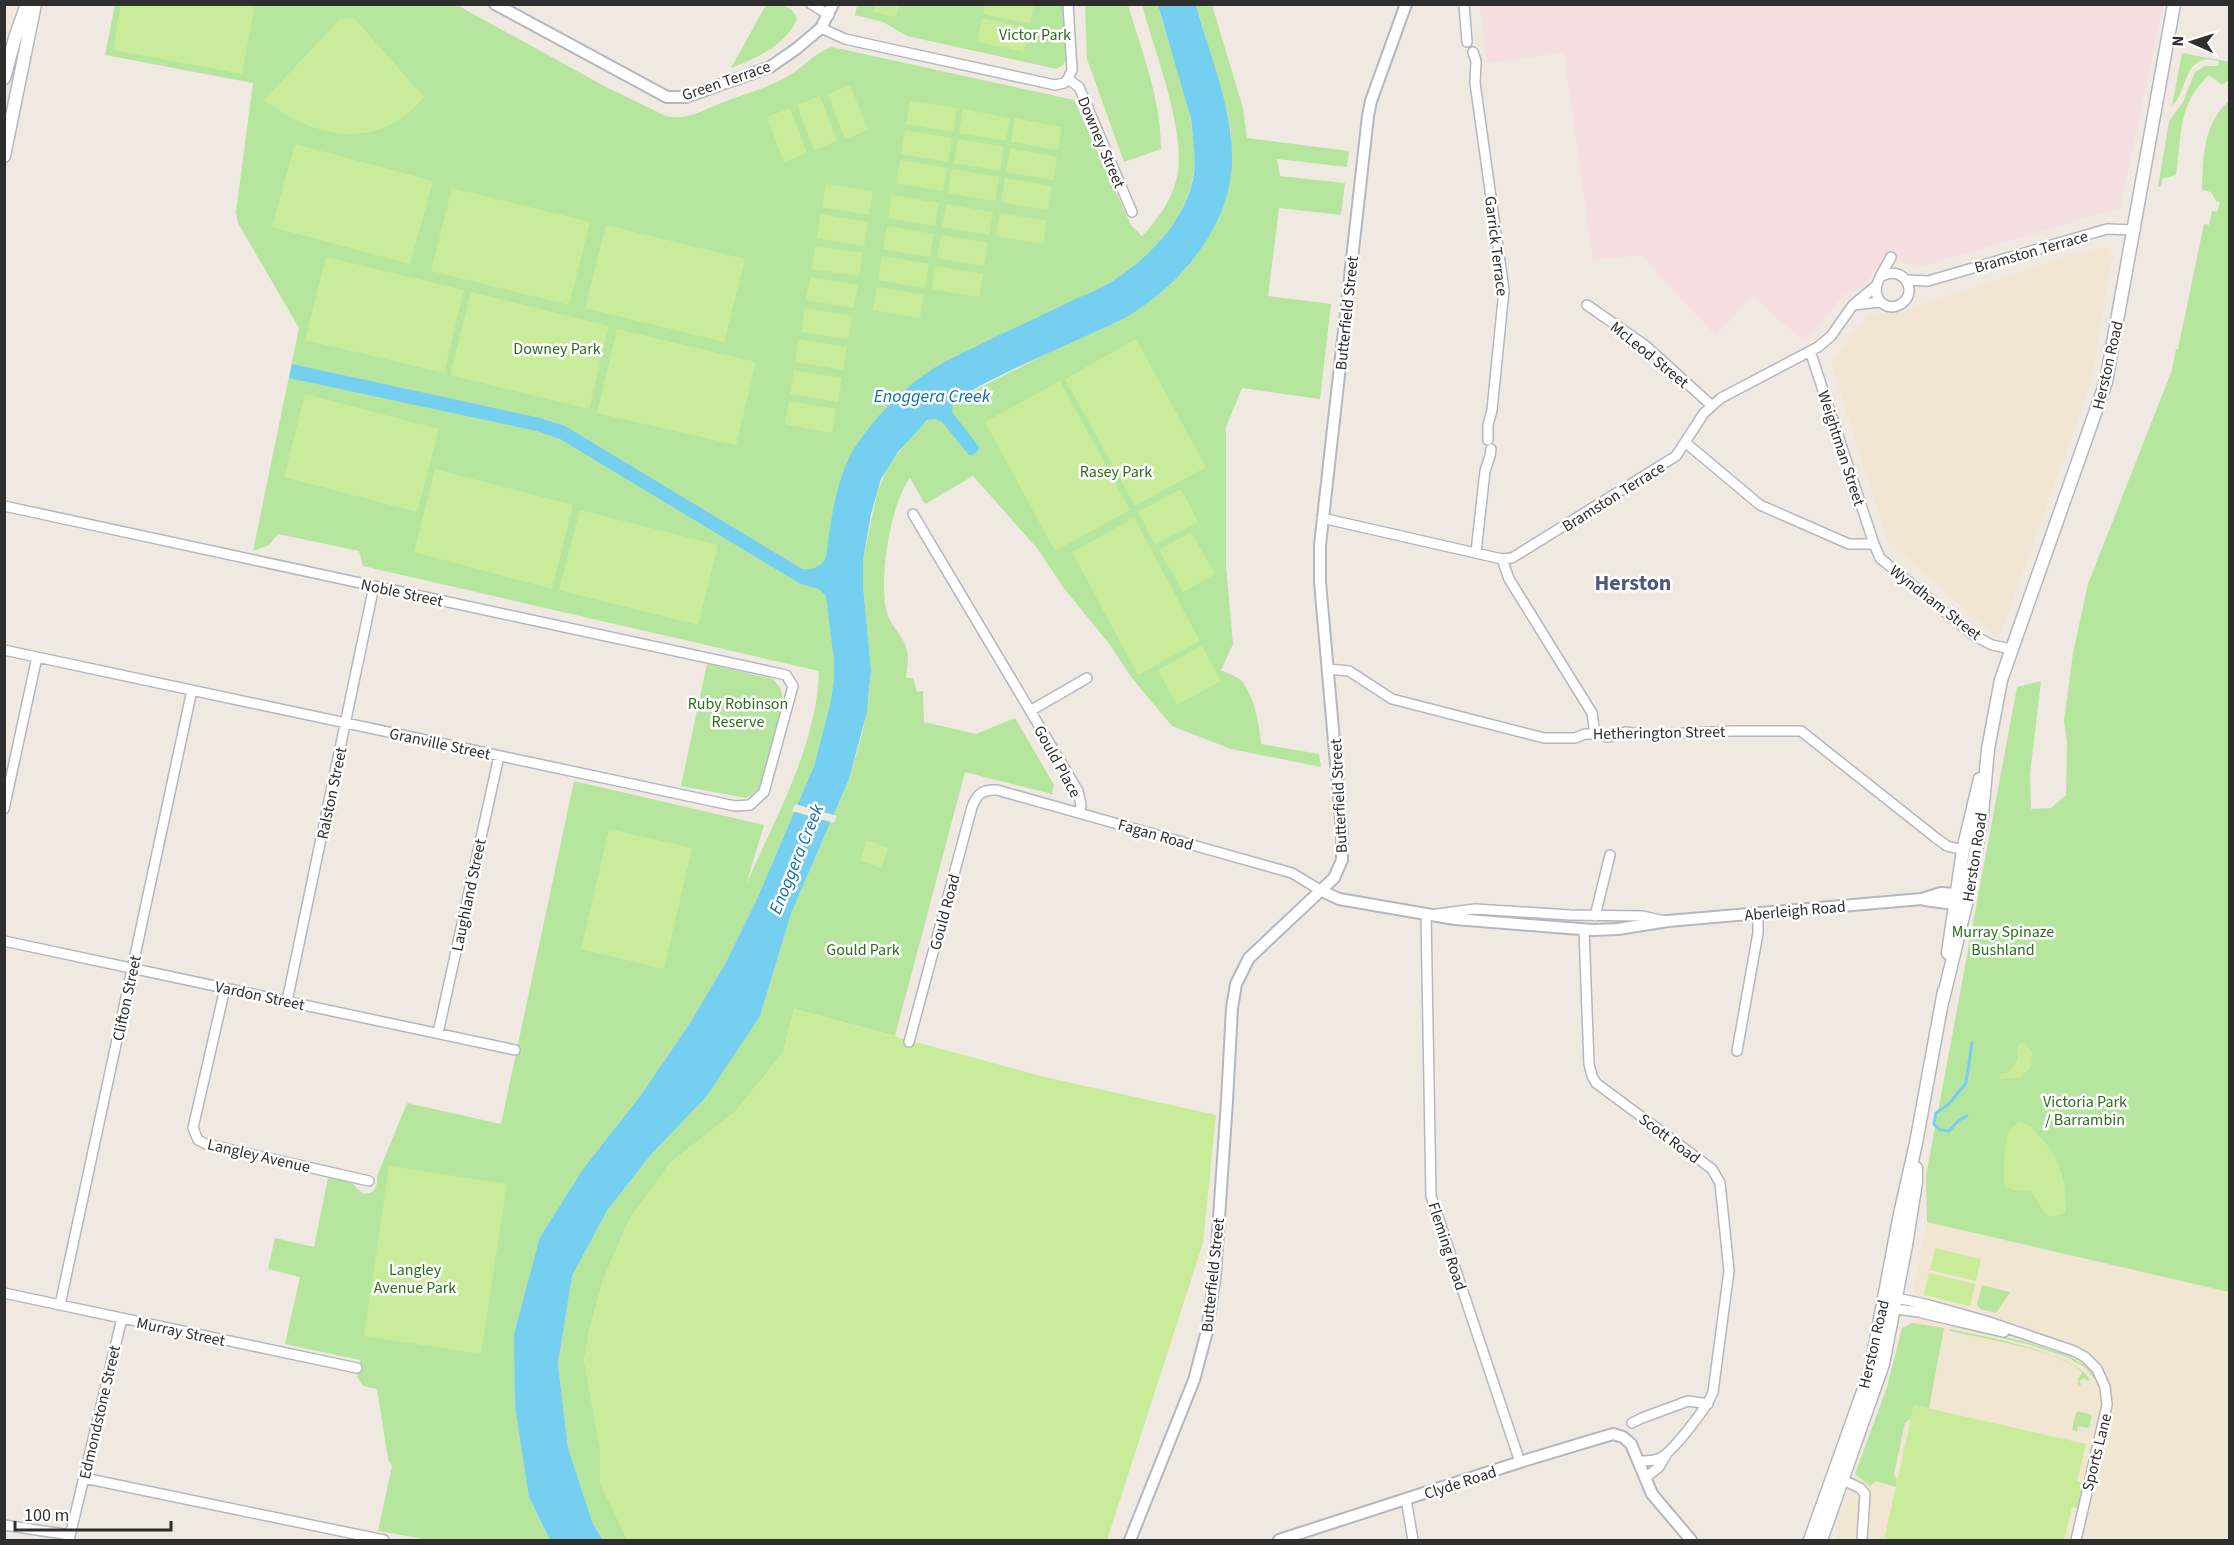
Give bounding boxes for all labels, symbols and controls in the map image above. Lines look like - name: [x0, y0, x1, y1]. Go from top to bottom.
- north arrow: [2162, 12, 2222, 72]
- park label: Victor Park: [999, 24, 1071, 46]
- text: N: [2167, 35, 2189, 47]
- street label: Green Terrace: [679, 56, 774, 106]
- street label: Downey Street: [1072, 93, 1130, 192]
- street label: Garrick Terrace: [1479, 195, 1513, 297]
- street label: Bramston Terrace: [1972, 225, 2091, 279]
- street label: Butterfield Street: [1330, 254, 1364, 371]
- street label: McLeod Street: [1605, 316, 1694, 394]
- street label: Herston Road: [2087, 319, 2129, 412]
- park label: Downey Park: [513, 338, 601, 360]
- water label: Enoggera Creek: [874, 384, 991, 409]
- street label: Weightman Street: [1812, 388, 1870, 509]
- street label: Bramston Terrace: [1558, 456, 1669, 537]
- park label: Rasey Park: [1080, 461, 1152, 483]
- street label: Wyndham Street: [1885, 560, 1986, 646]
- district label: Herston: [1595, 567, 1671, 599]
- street label: Noble Street: [359, 574, 445, 613]
- park label: Ruby Robinson Reserve: [688, 693, 788, 733]
- street label: Gould Place: [1028, 721, 1086, 802]
- street label: Hetherington Street: [1593, 721, 1726, 745]
- street label: Granville Street: [387, 723, 493, 766]
- street label: Butterfield Street: [1325, 738, 1353, 854]
- street label: Ralston Street: [312, 745, 353, 841]
- water label: Enoggera Creek: [763, 800, 830, 918]
- street label: Herston Road: [1957, 811, 1993, 904]
- street label: Fagan Road: [1115, 814, 1196, 856]
- street label: Laughland Street: [446, 836, 492, 953]
- street label: Gould Road: [924, 872, 966, 953]
- street label: Aberleigh Road: [1744, 896, 1847, 926]
- park label: Murray Spinaze Bushland: [1952, 921, 2054, 961]
- park label: Gould Park: [826, 939, 900, 961]
- street label: Clifton Street: [107, 953, 147, 1043]
- street label: Vardon Street: [213, 976, 307, 1016]
- park label: Victoria Park / Barrambin: [2043, 1091, 2127, 1131]
- street label: Scott Road: [1634, 1108, 1705, 1169]
- street label: Langley Avenue: [205, 1133, 312, 1178]
- street label: Fleming Road: [1422, 1199, 1472, 1293]
- street label: Butterfield Street: [1196, 1216, 1230, 1333]
- park label: Langley Avenue Park: [374, 1259, 456, 1299]
- street label: Herston Road: [1853, 1298, 1895, 1391]
- street label: Murray Street: [135, 1312, 228, 1352]
- street label: Edmondstone Street: [74, 1342, 126, 1481]
- street label: Sports Lane: [2077, 1411, 2117, 1493]
- street label: Clyde Road: [1421, 1461, 1499, 1505]
- scale bar: [15, 1494, 171, 1532]
- text: 100 m: [24, 1503, 69, 1528]

